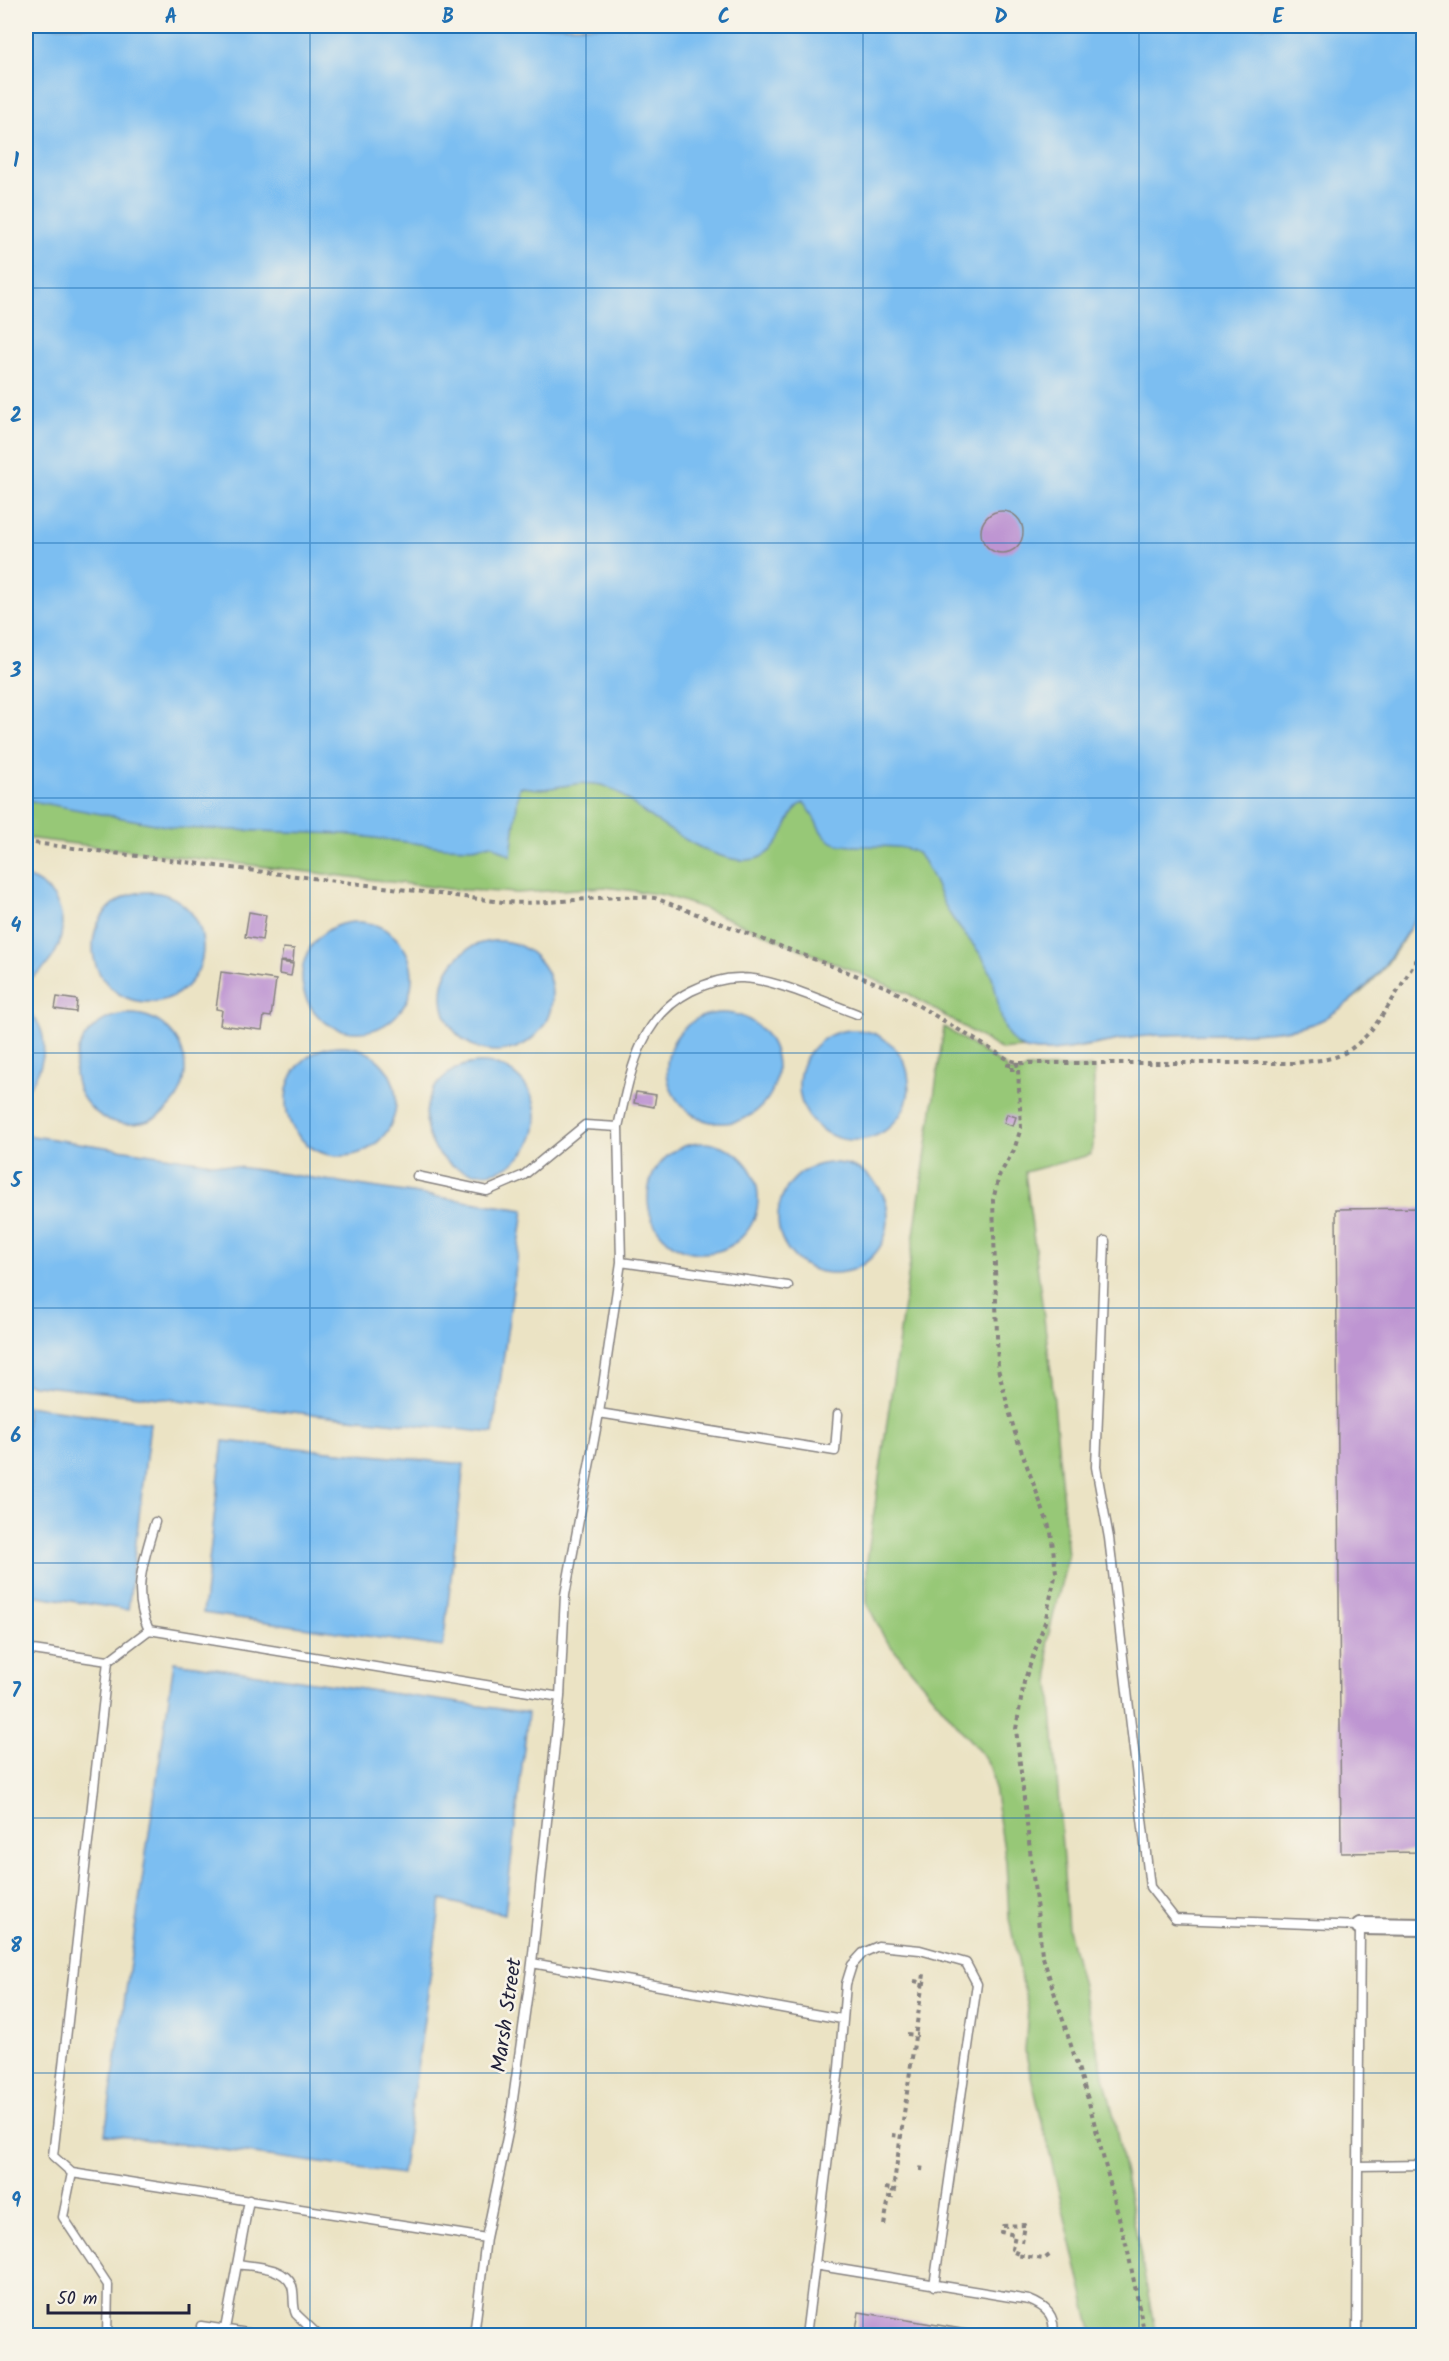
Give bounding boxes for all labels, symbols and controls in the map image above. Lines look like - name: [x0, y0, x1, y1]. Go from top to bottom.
- text: A: [165, 2, 177, 34]
- text: B: [442, 2, 454, 34]
- text: C: [718, 2, 730, 34]
- text: D: [994, 2, 1008, 34]
- text: E: [1272, 2, 1284, 34]
- text: 1: [13, 146, 19, 178]
- text: 2: [10, 401, 22, 433]
- text: 3: [10, 656, 22, 688]
- text: 4: [11, 911, 22, 943]
- text: 5: [10, 1166, 23, 1198]
- text: 6: [11, 1421, 22, 1453]
- text: 7: [11, 1676, 21, 1708]
- text: 8: [10, 1931, 22, 1963]
- street label: Marsh Street: [483, 1955, 532, 2075]
- text: 9: [11, 2186, 21, 2218]
- scale bar: [48, 2277, 189, 2315]
- text: 50 m: [57, 2285, 97, 2314]

